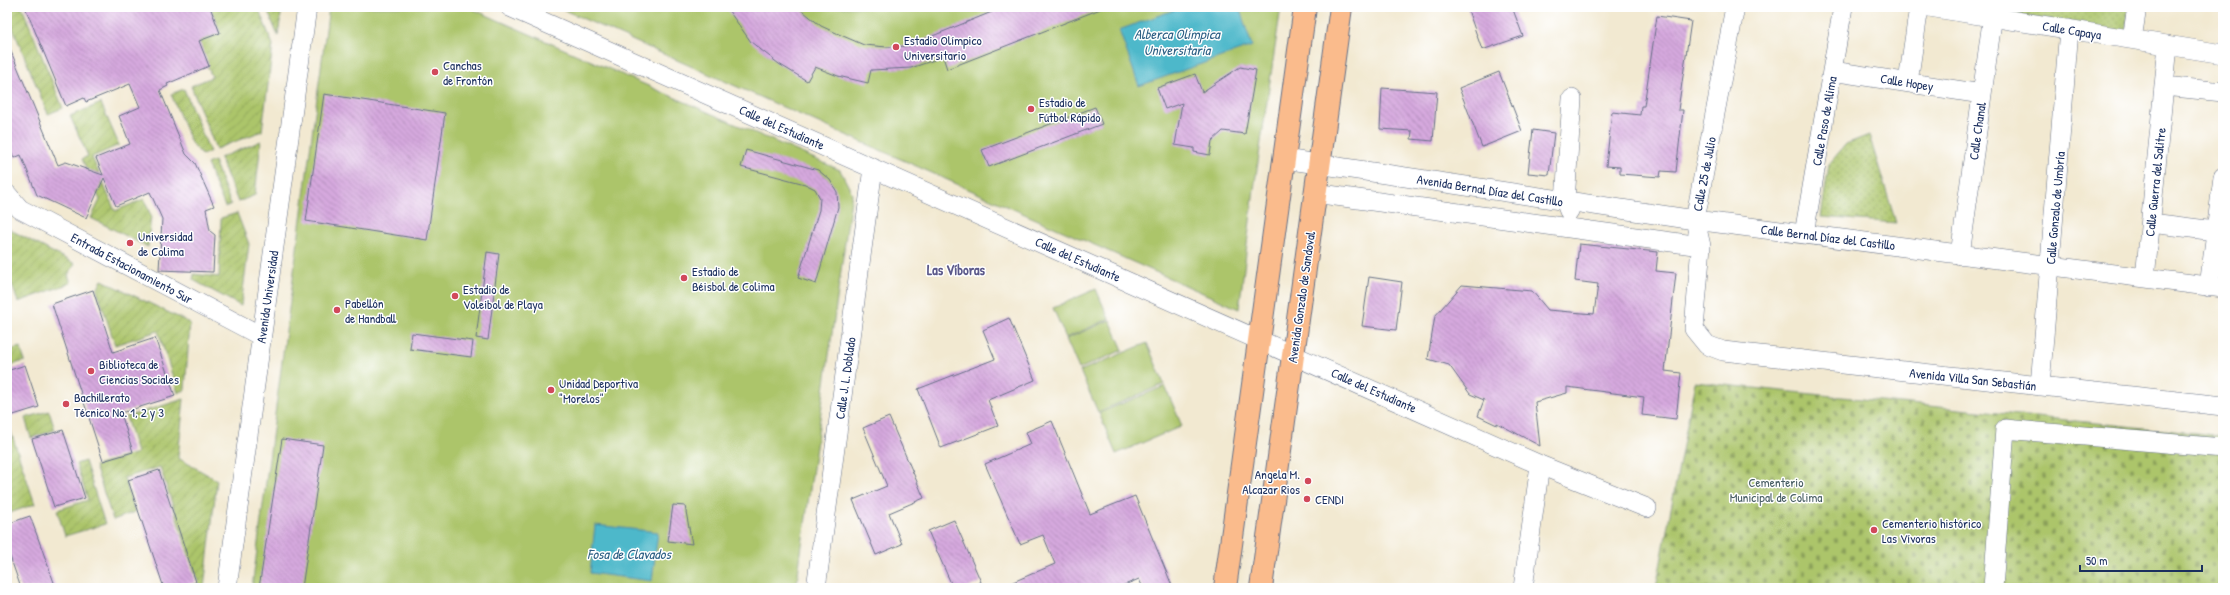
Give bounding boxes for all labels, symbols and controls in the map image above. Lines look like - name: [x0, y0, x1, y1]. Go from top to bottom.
- street label: Calle Capaya: [2041, 16, 2103, 44]
- water label: Alberca Olímpica Universitaria: [1134, 24, 1221, 59]
- place label: Estadio Olímpico Universitario: [904, 31, 982, 64]
- marker: Estadio Olímpico Universitario: [891, 42, 901, 52]
- place label: Canchas de Frontón: [443, 56, 493, 89]
- marker: Canchas de Frontón: [430, 67, 440, 77]
- street label: Calle Hopey: [1879, 69, 1935, 95]
- street label: Calle Paso de Alima: [1807, 75, 1841, 167]
- place label: Estadio de Fútbol Rápido: [1038, 93, 1100, 126]
- street label: Calle del Estudiante: [736, 100, 828, 154]
- street label: Calle Chanal: [1964, 100, 1990, 161]
- marker: Estadio de Fútbol Rápido: [1026, 104, 1036, 114]
- street label: Calle Guerra del Salitre: [2140, 127, 2170, 237]
- street label: Calle 25 de Julio: [1688, 135, 1720, 213]
- street label: Calle Gonzalo de Umbría: [2041, 151, 2069, 265]
- street label: Avenida Bernal Díaz del Castillo: [1416, 170, 1564, 210]
- street label: Calle Bernal Díaz del Castillo: [1760, 220, 1896, 254]
- place label: Universidad de Colima: [138, 227, 192, 260]
- street label: Entrada Estacionamiento Sur: [68, 228, 196, 308]
- street label: Avenida Gonzalo de Sandoval: [1283, 230, 1319, 364]
- street label: Calle del Estudiante: [1032, 232, 1124, 286]
- marker: Universidad de Colima: [125, 238, 135, 248]
- street label: Avenida Universidad: [252, 250, 282, 344]
- district label: Las Víboras: [927, 260, 986, 279]
- place label: Estadio de Béisbol de Colima: [692, 262, 775, 295]
- marker: Estadio de Béisbol de Colima: [679, 273, 689, 283]
- place label: Estadio de Voleibol de Playa: [463, 280, 543, 313]
- marker: Estadio de Voleibol de Playa: [450, 291, 460, 301]
- place label: Pabellón de Handball: [345, 294, 397, 327]
- marker: Pabellón de Handball: [332, 305, 342, 315]
- street label: Calle J. L. Doblado: [830, 336, 860, 420]
- place label: Biblioteca de Ciencias Sociales: [99, 355, 179, 388]
- street label: Calle del Estudiante: [1328, 363, 1420, 417]
- street label: Avenida Villa San Sebastián: [1909, 363, 2037, 395]
- marker: Biblioteca de Ciencias Sociales: [86, 366, 96, 376]
- place label: Unidad Deportiva "Morelos": [559, 374, 638, 407]
- marker: Unidad Deportiva "Morelos": [546, 385, 556, 395]
- place label: Bachillerato Técnico No. 1, 2 y 3: [74, 388, 164, 421]
- marker: Bachillerato Técnico No. 1, 2 y 3: [61, 399, 71, 409]
- place label: Angela M. Alcazar Rios: [1242, 465, 1300, 498]
- park label: Cementerio Municipal de Colima: [1730, 473, 1822, 506]
- marker: Angela M. Alcazar Rios: [1303, 476, 1313, 486]
- place label: CENDI: [1315, 490, 1344, 508]
- marker: CENDI: [1302, 494, 1312, 504]
- place label: Cementerio histórico Las Vívoras: [1882, 514, 1981, 547]
- marker: Cementerio histórico Las Vívoras: [1869, 525, 1879, 535]
- water label: Fosa de Clavados: [587, 544, 672, 563]
- scale bar: [2080, 547, 2202, 573]
- text: 50 m: [2086, 552, 2107, 569]

